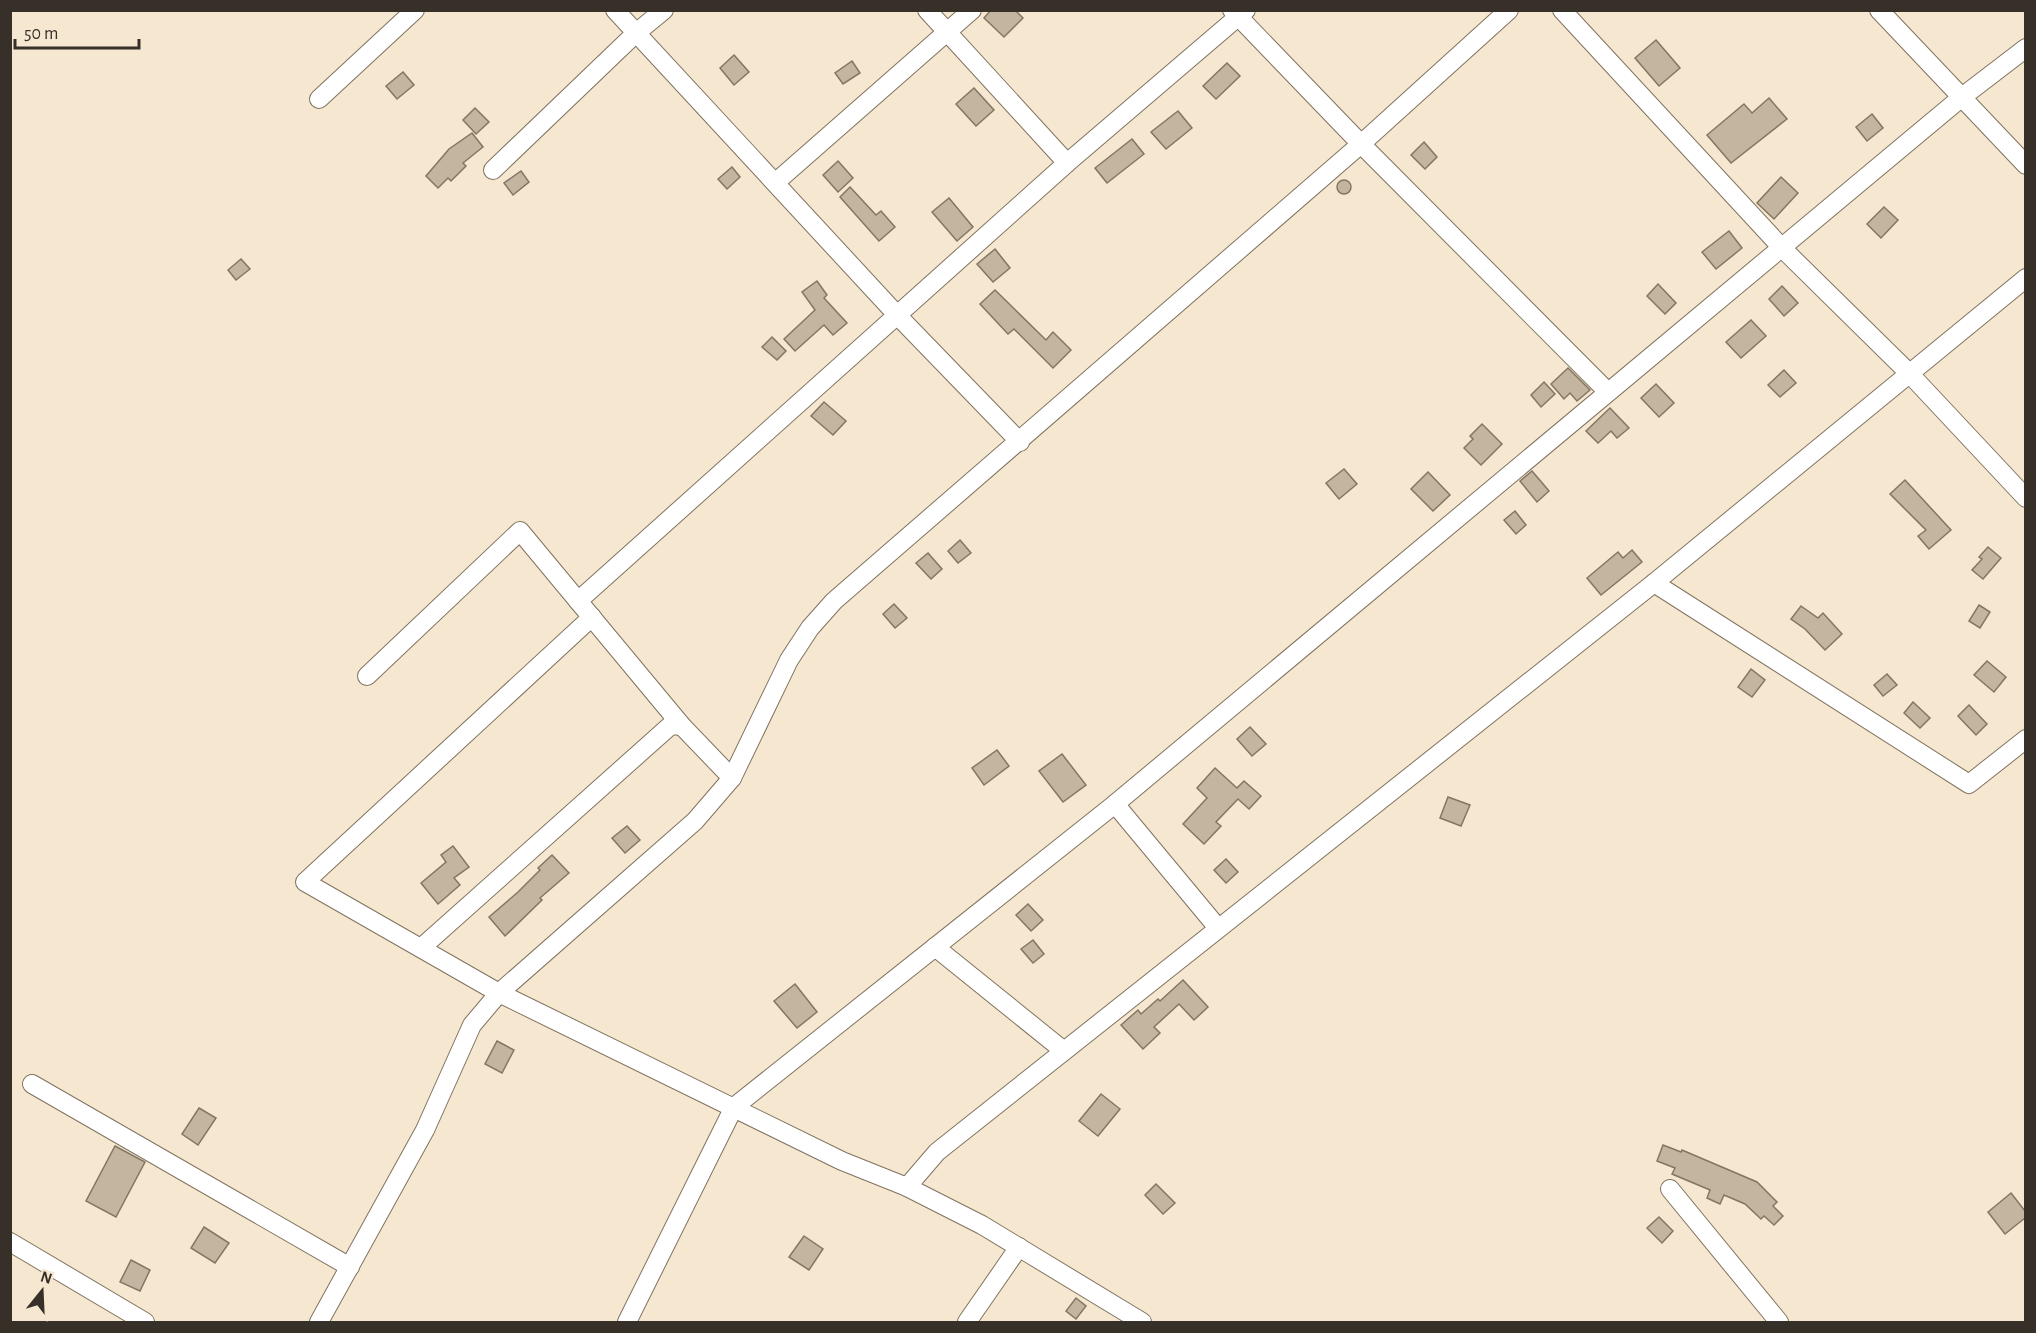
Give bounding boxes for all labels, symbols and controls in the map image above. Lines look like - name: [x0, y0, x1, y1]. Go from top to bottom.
- scale bar: [15, 12, 140, 50]
- text: 50 m: [24, 25, 58, 43]
- north arrow: [12, 1261, 72, 1321]
- text: N: [39, 1268, 54, 1287]

